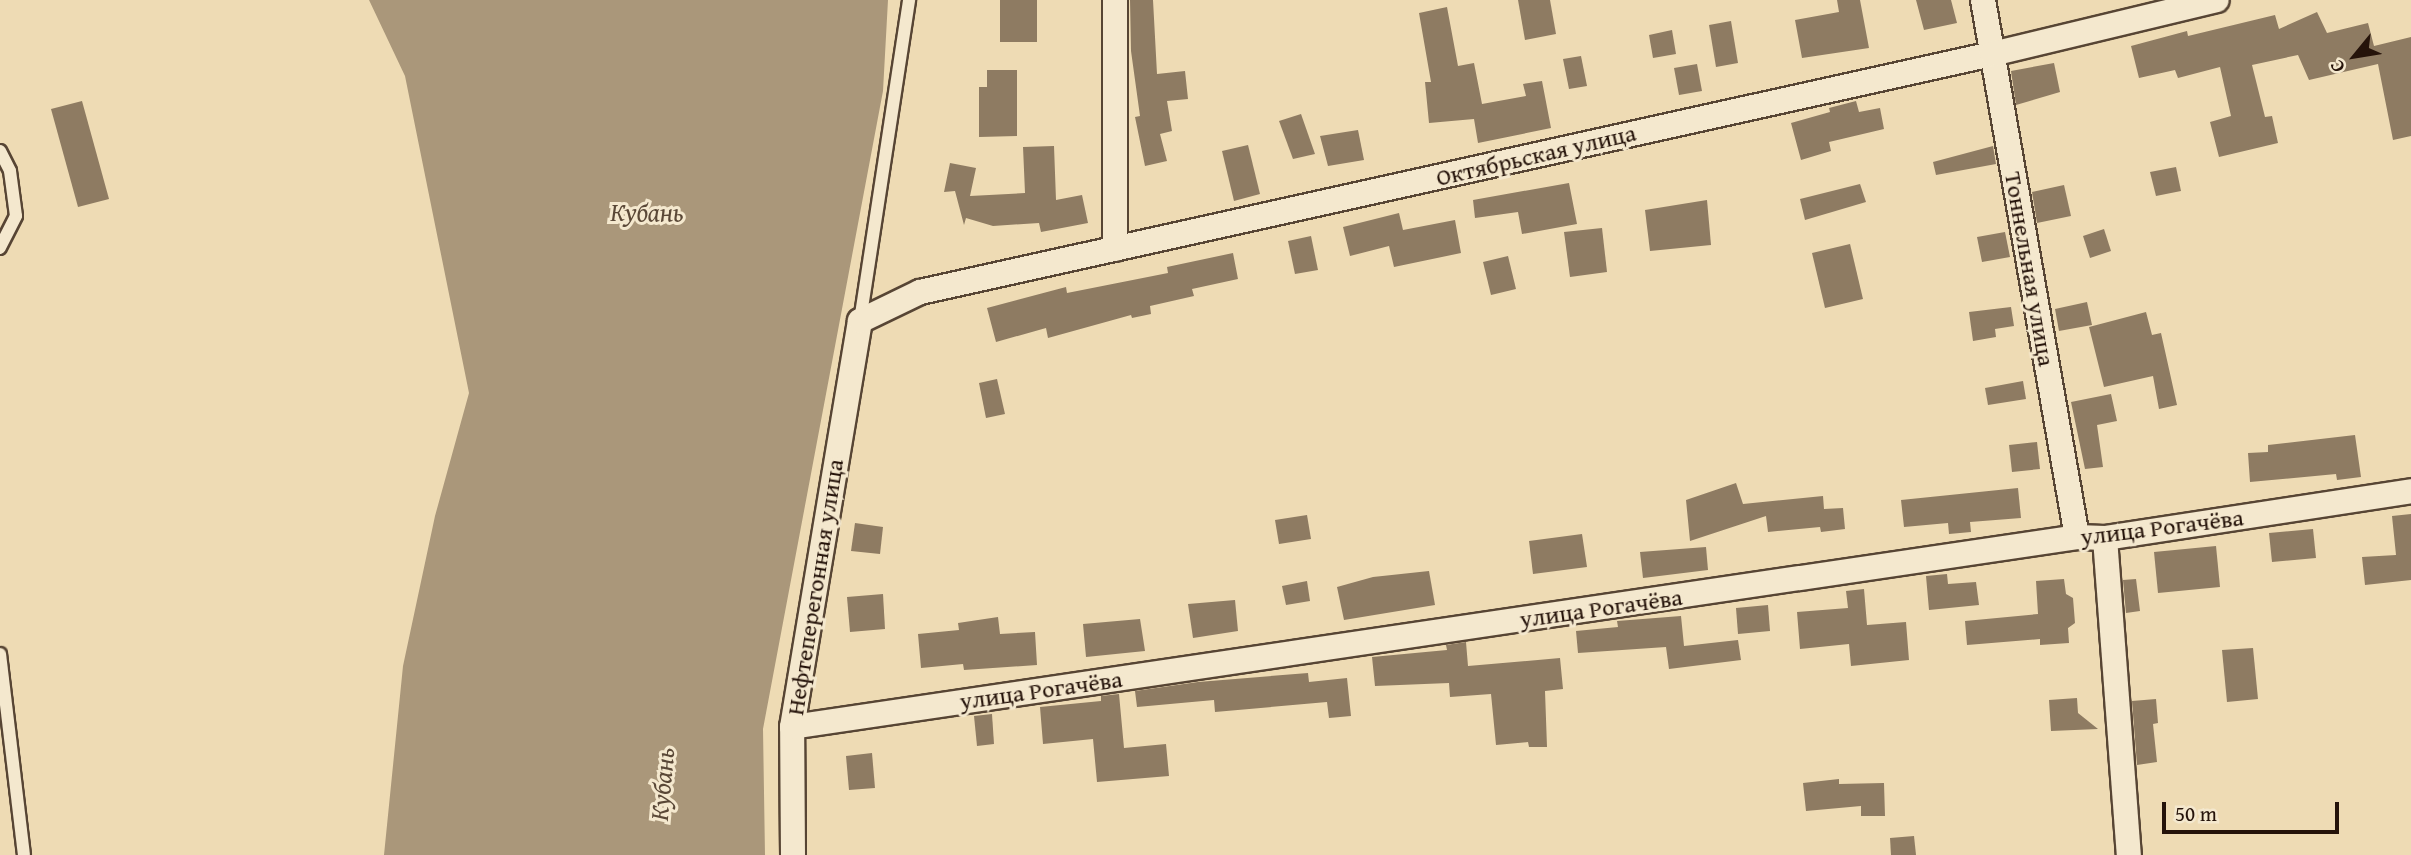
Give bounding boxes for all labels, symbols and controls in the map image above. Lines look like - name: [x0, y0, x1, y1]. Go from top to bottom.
- north arrow: [2320, 21, 2390, 91]
- text: С: [2322, 55, 2352, 78]
- street label: Октябрьская улица: [1433, 118, 1639, 192]
- street label: Тоннельная улица: [1999, 170, 2061, 368]
- water label: Кубань: [610, 196, 684, 228]
- street label: Нефтеперегонная улица: [781, 457, 849, 717]
- street label: улица Рогачёва: [2079, 503, 2245, 551]
- street label: улица Рогачёва: [1518, 582, 1684, 634]
- street label: улица Рогачёва: [958, 664, 1124, 716]
- water label: Кубань: [643, 746, 681, 822]
- scale bar: [2166, 788, 2343, 832]
- text: 50 m: [2175, 798, 2217, 829]

